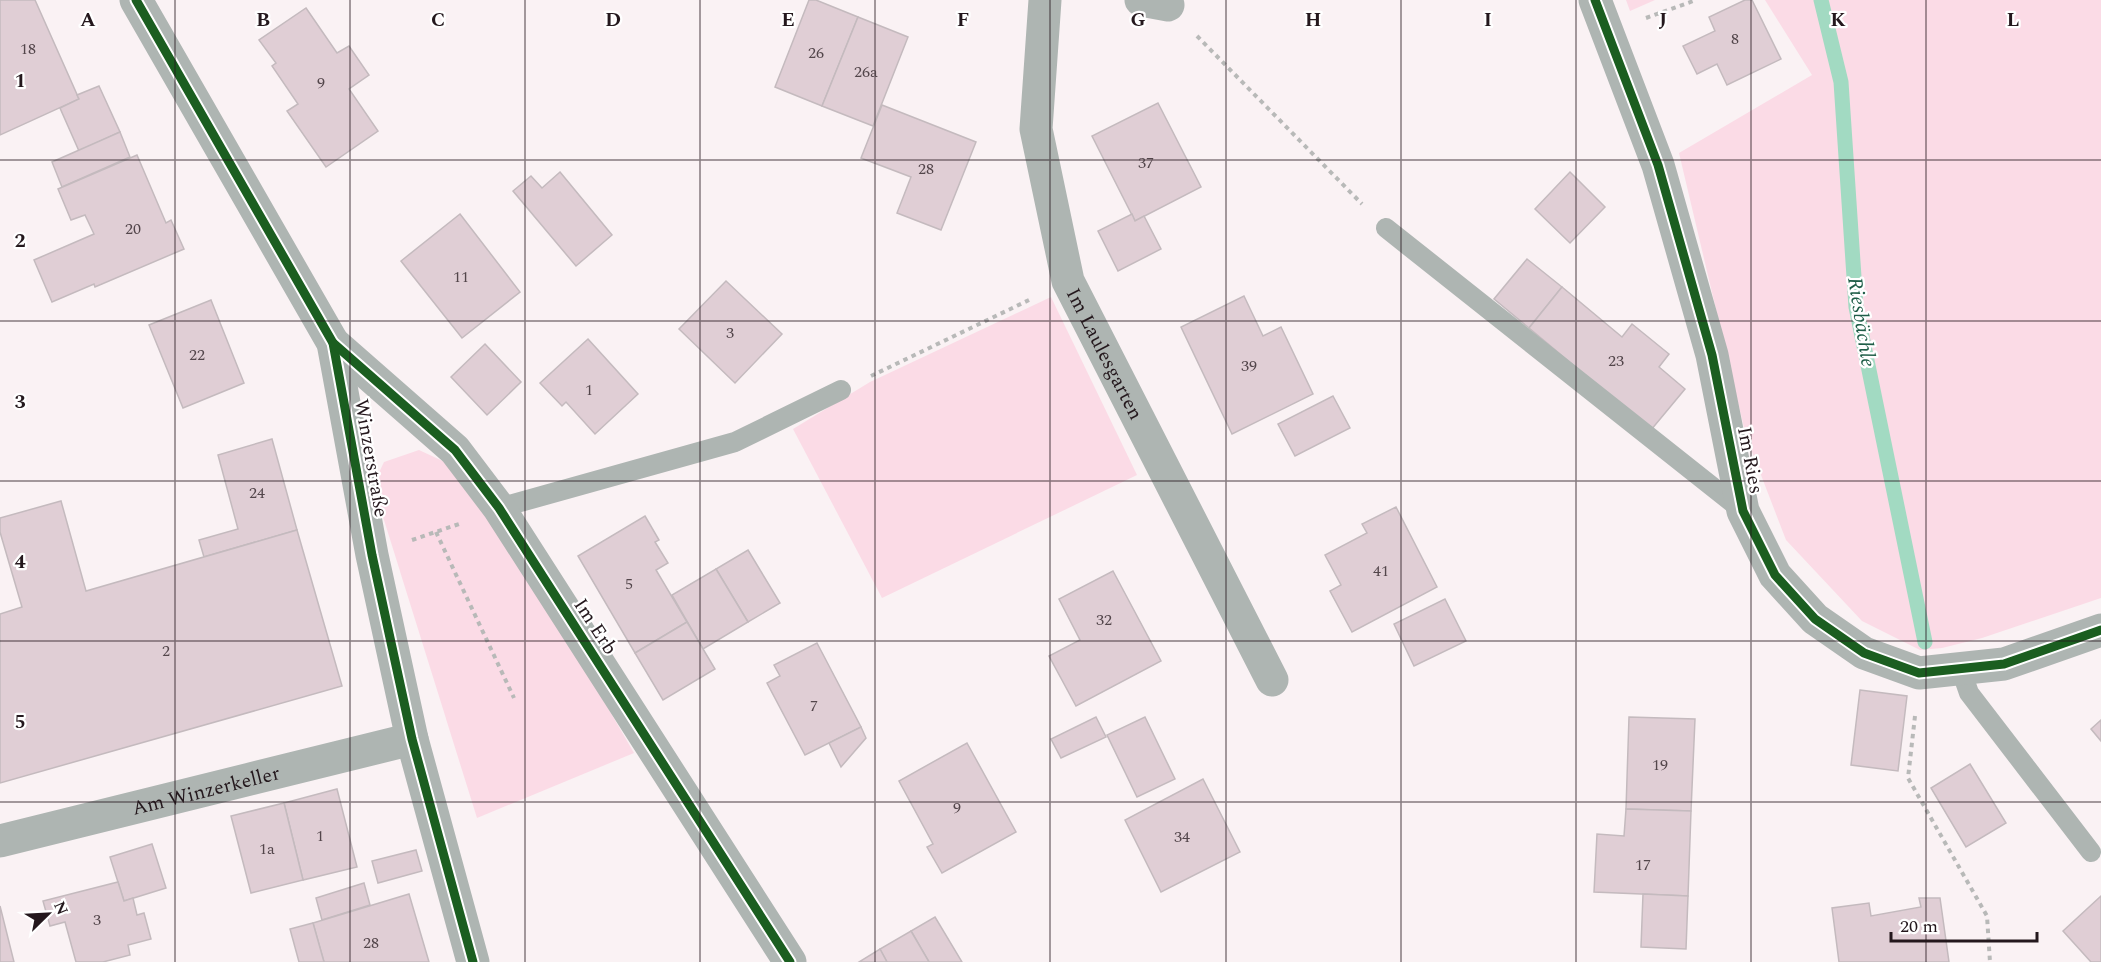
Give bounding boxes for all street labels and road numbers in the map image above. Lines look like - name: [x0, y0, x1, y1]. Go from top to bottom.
- street label: Im Laulesgarten: [1058, 283, 1150, 425]
- street label: Winzerstraße: [346, 397, 396, 520]
- street label: Im Ries: [1729, 424, 1771, 496]
- street label: Im Erb: [566, 592, 625, 661]
- street label: Am Winzerkeller: [129, 758, 283, 824]

